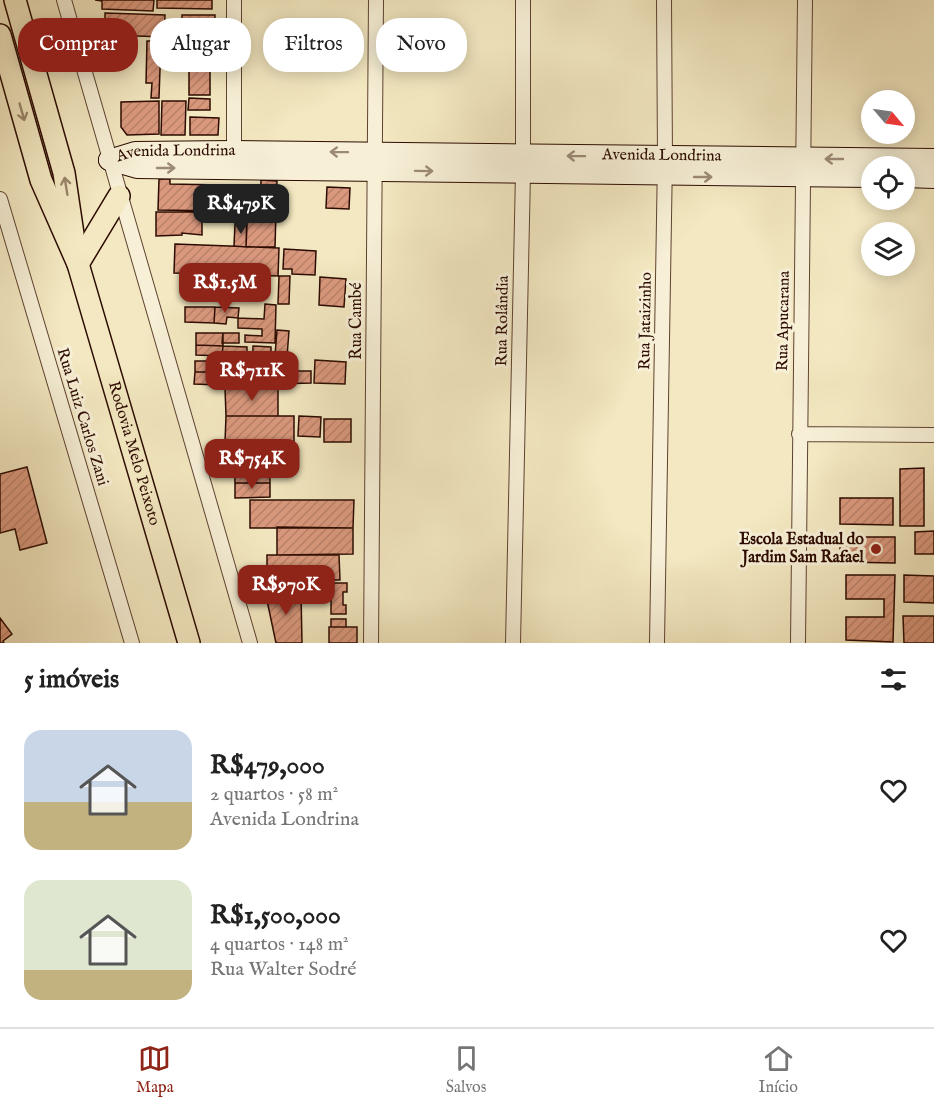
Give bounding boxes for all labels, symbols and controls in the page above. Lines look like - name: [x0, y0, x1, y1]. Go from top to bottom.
- chip: Comprar: [18, 18, 138, 72]
- chip: Alugar: [150, 18, 251, 72]
- chip: Filtros: [263, 18, 364, 72]
- chip: Novo: [376, 18, 467, 72]
- north arrow: [861, 90, 915, 144]
- map controls: [861, 90, 915, 276]
- one-way arrow: [17, 102, 28, 121]
- street label: Avenida Londrina: [113, 141, 236, 167]
- street label: Avenida Londrina: [601, 145, 722, 167]
- one-way arrow: [329, 147, 349, 158]
- one-way arrow: [566, 150, 586, 162]
- one-way arrow: [824, 153, 844, 165]
- button: locate: [861, 156, 915, 210]
- one-way arrow: [155, 163, 175, 174]
- one-way arrow: [413, 165, 433, 176]
- one-way arrow: [692, 171, 712, 183]
- one-way arrow: [60, 176, 71, 196]
- pin: R$479K: [192, 184, 290, 235]
- text: R$479K: [207, 191, 275, 216]
- button: layers: [861, 222, 915, 276]
- pin: R$1.5M: [176, 263, 274, 314]
- text: R$1.5M: [193, 270, 257, 295]
- street label: Rua Apucarana: [773, 270, 795, 371]
- street label: Rua Jataizinho: [635, 272, 657, 370]
- street label: Rua Rolândia: [492, 275, 514, 367]
- street label: Rua Cambé: [347, 282, 367, 360]
- street label: Rua Luiz Carlos Zani: [52, 346, 112, 488]
- pin: R$711K: [203, 351, 301, 402]
- text: R$711K: [220, 358, 284, 383]
- street label: Rodovia Melo Peixoto: [103, 379, 164, 528]
- pin: R$754K: [203, 439, 301, 490]
- text: R$754K: [219, 446, 285, 471]
- place label: Escola Estadual do Jardim Sam Rafael: [739, 530, 865, 568]
- marker: Escola Estadual do Jardim Sam Rafael: [869, 542, 883, 556]
- pin: R$970K: [237, 565, 335, 616]
- text: R$970K: [252, 572, 320, 597]
- text: 5 imóveis: [24, 663, 119, 696]
- icon: filters: [877, 663, 910, 696]
- text: R$479,000: [210, 749, 325, 782]
- icon: home: [72, 754, 144, 826]
- icon: heart: [877, 774, 910, 807]
- text: 2 quartos · 58 m²: [210, 782, 338, 807]
- text: Avenida Londrina: [210, 807, 359, 832]
- text: R$1,500,000: [210, 899, 341, 932]
- icon: home: [72, 904, 144, 976]
- icon: heart: [877, 924, 910, 957]
- text: 4 quartos · 148 m²: [210, 932, 349, 957]
- text: Rua Walter Sodré: [210, 957, 356, 982]
- tab: Mapa: [136, 1042, 174, 1098]
- tab: Salvos: [446, 1042, 486, 1098]
- tab: Início: [759, 1042, 798, 1098]

